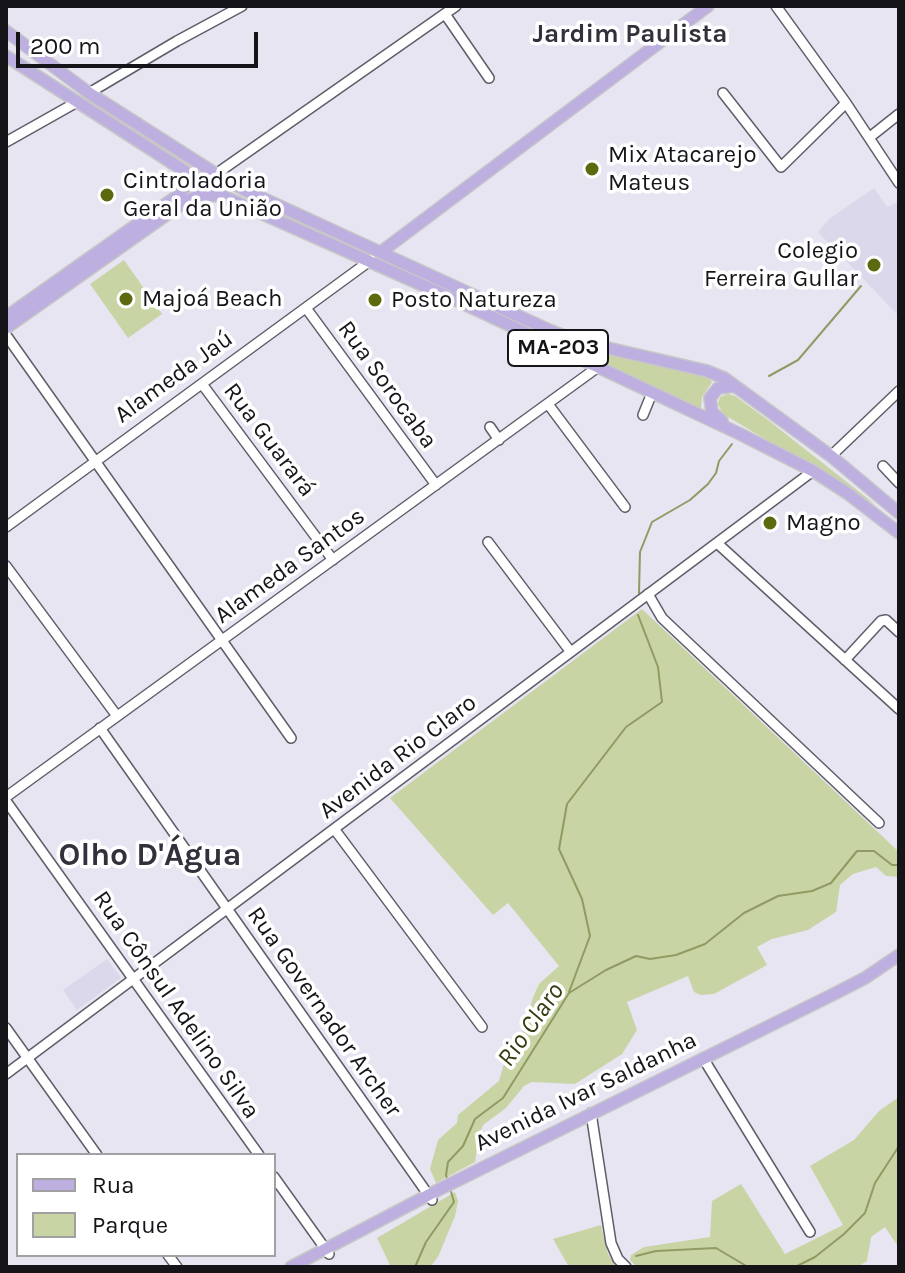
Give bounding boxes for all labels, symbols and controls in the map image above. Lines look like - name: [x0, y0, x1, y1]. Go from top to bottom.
- scale bar: [20, 16, 262, 66]
- district label: Jardim Paulista: [533, 19, 727, 51]
- text: 200 m: [30, 32, 101, 60]
- place label: Mix Atacarejo Mateus: [608, 141, 757, 197]
- marker: Mix Atacarejo Mateus: [583, 160, 601, 178]
- place label: Cintroladoria Geral da União: [123, 167, 282, 223]
- marker: Cintroladoria Geral da União: [98, 186, 116, 204]
- place label: Colegio Ferreira Gullar: [704, 237, 858, 293]
- marker: Colegio Ferreira Gullar: [865, 256, 883, 274]
- place label: Majoá Beach: [142, 285, 282, 313]
- place label: Posto Natureza: [391, 286, 557, 314]
- marker: Majoá Beach: [117, 290, 135, 308]
- marker: Posto Natureza: [366, 291, 384, 309]
- street label: Rua Sorocaba: [331, 316, 443, 454]
- street label: Alameda Jaú: [109, 324, 239, 430]
- road number: MA-203: [508, 330, 608, 366]
- street label: Rua Guarará: [217, 377, 321, 503]
- street label: Alameda Santos: [209, 502, 371, 630]
- place label: Magno: [786, 509, 861, 537]
- marker: Magno: [761, 514, 779, 532]
- street label: Avenida Rio Claro: [314, 688, 482, 826]
- district label: Olho D'Água: [59, 837, 241, 875]
- street label: Rua Cônsul Adelino Silva: [86, 886, 266, 1124]
- street label: Rua Governador Archer: [241, 902, 407, 1122]
- water label: Rio Claro: [491, 977, 571, 1073]
- street label: Avenida Ivar Saldanha: [471, 1026, 701, 1158]
- legend: [16, 1153, 276, 1257]
- text: Rua: [92, 1171, 134, 1199]
- text: Parque: [92, 1211, 168, 1239]

